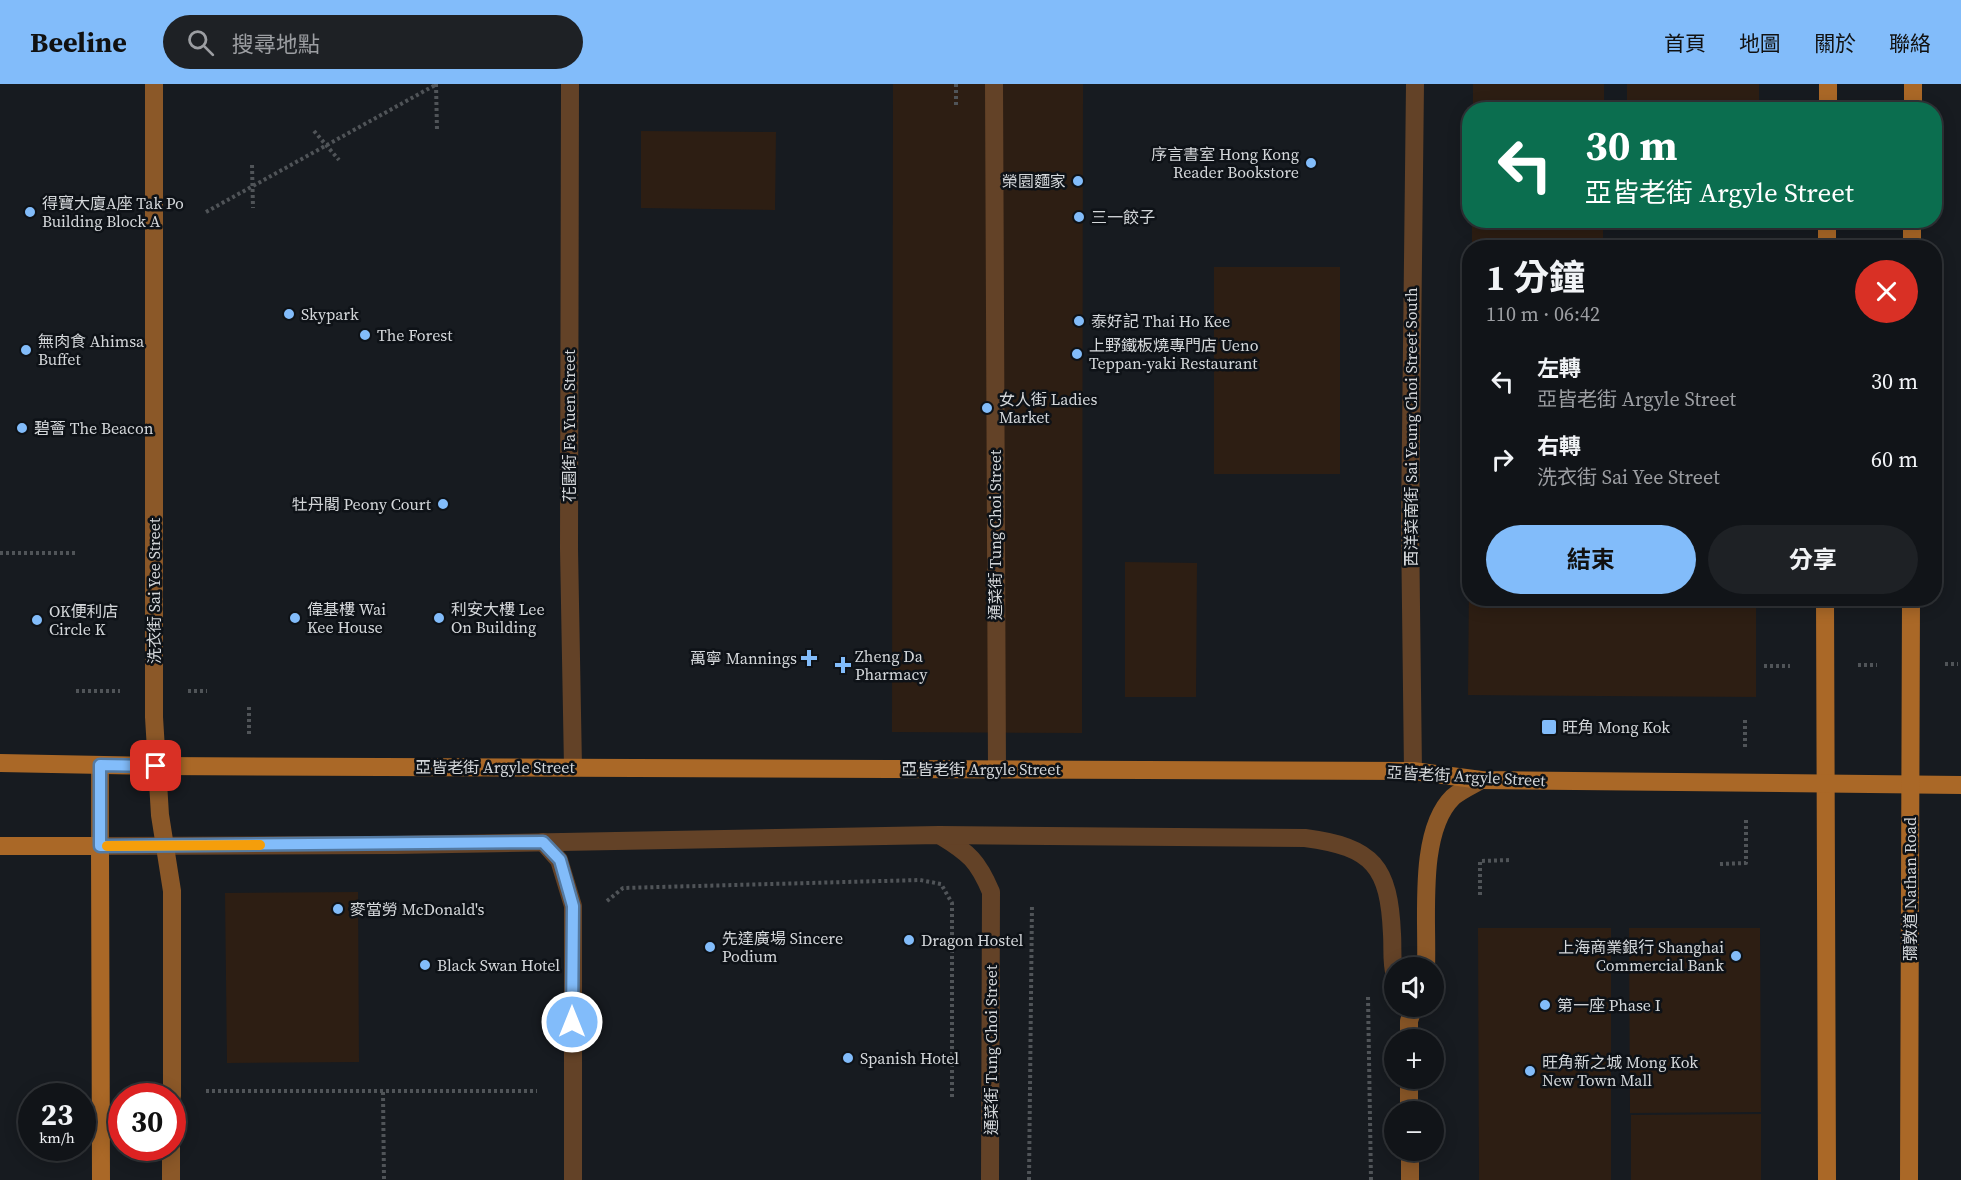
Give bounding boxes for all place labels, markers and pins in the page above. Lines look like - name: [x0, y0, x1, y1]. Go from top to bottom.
- place label: 序言書室 Hong Kong Reader Bookstore: [1151, 143, 1299, 183]
- marker: 序言書室 Hong Kong Reader Bookstore: [1304, 156, 1318, 170]
- place label: 榮園麵家: [1002, 170, 1066, 192]
- marker: 榮園麵家: [1071, 174, 1085, 188]
- place label: 得寶大廈A座 Tak Po Building Block A: [42, 192, 184, 232]
- marker: 得寶大廈A座 Tak Po Building Block A: [23, 205, 37, 219]
- place label: 三一餃子: [1091, 206, 1155, 228]
- marker: 三一餃子: [1072, 210, 1086, 224]
- place label: Skypark: [301, 303, 359, 325]
- marker: Skypark: [282, 307, 296, 321]
- place label: 泰好記 Thai Ho Kee: [1091, 310, 1230, 332]
- marker: 泰好記 Thai Ho Kee: [1072, 314, 1086, 328]
- place label: The Forest: [377, 324, 453, 346]
- marker: The Forest: [358, 328, 372, 342]
- place label: 無肉食 Ahimsa Buffet: [38, 330, 145, 370]
- place label: 上野鐵板燒專門店 Ueno Teppan-yaki Restaurant: [1089, 334, 1259, 374]
- marker: 無肉食 Ahimsa Buffet: [19, 343, 33, 357]
- marker: 上野鐵板燒專門店 Ueno Teppan-yaki Restaurant: [1070, 347, 1084, 361]
- place label: 女人街 Ladies Market: [999, 388, 1097, 428]
- marker: 女人街 Ladies Market: [980, 401, 994, 415]
- place label: 碧薈 The Beacon: [34, 417, 154, 439]
- marker: 碧薈 The Beacon: [15, 421, 29, 435]
- place label: 牡丹閣 Peony Court: [292, 493, 432, 515]
- marker: 牡丹閣 Peony Court: [436, 497, 450, 511]
- place label: 偉基樓 Wai Kee House: [307, 598, 386, 638]
- place label: 利安大樓 Lee On Building: [451, 598, 545, 638]
- place label: OK便利店 Circle K: [49, 600, 119, 640]
- marker: 偉基樓 Wai Kee House: [288, 611, 302, 625]
- marker: 利安大樓 Lee On Building: [432, 611, 446, 625]
- marker: OK便利店 Circle K: [30, 613, 44, 627]
- place label: Zheng Da Pharmacy: [855, 645, 928, 685]
- place label: 萬寧 Mannings: [690, 647, 797, 669]
- marker: 萬寧 Mannings: [802, 651, 816, 665]
- marker: Zheng Da Pharmacy: [836, 658, 850, 672]
- place label: 旺角 Mong Kok: [1562, 716, 1670, 738]
- marker: 旺角 Mong Kok: [1540, 718, 1558, 736]
- pin: [130, 740, 181, 791]
- place label: 麥當勞 McDonald's: [350, 898, 484, 920]
- marker: 麥當勞 McDonald's: [331, 902, 345, 916]
- place label: 先達廣場 Sincere Podium: [722, 927, 843, 967]
- place label: Dragon Hostel: [921, 929, 1023, 951]
- marker: Dragon Hostel: [902, 933, 916, 947]
- place label: 上海商業銀行 Shanghai Commercial Bank: [1558, 936, 1724, 976]
- marker: 先達廣場 Sincere Podium: [703, 940, 717, 954]
- marker: 上海商業銀行 Shanghai Commercial Bank: [1729, 949, 1743, 963]
- place label: Black Swan Hotel: [437, 954, 560, 976]
- marker: Black Swan Hotel: [418, 958, 432, 972]
- place label: 第一座 Phase I: [1557, 994, 1661, 1016]
- marker: 第一座 Phase I: [1538, 998, 1552, 1012]
- place label: Spanish Hotel: [860, 1047, 959, 1069]
- marker: Spanish Hotel: [841, 1051, 855, 1065]
- place label: 旺角新之城 Mong Kok New Town Mall: [1542, 1051, 1698, 1091]
- marker: 旺角新之城 Mong Kok New Town Mall: [1523, 1064, 1537, 1078]

